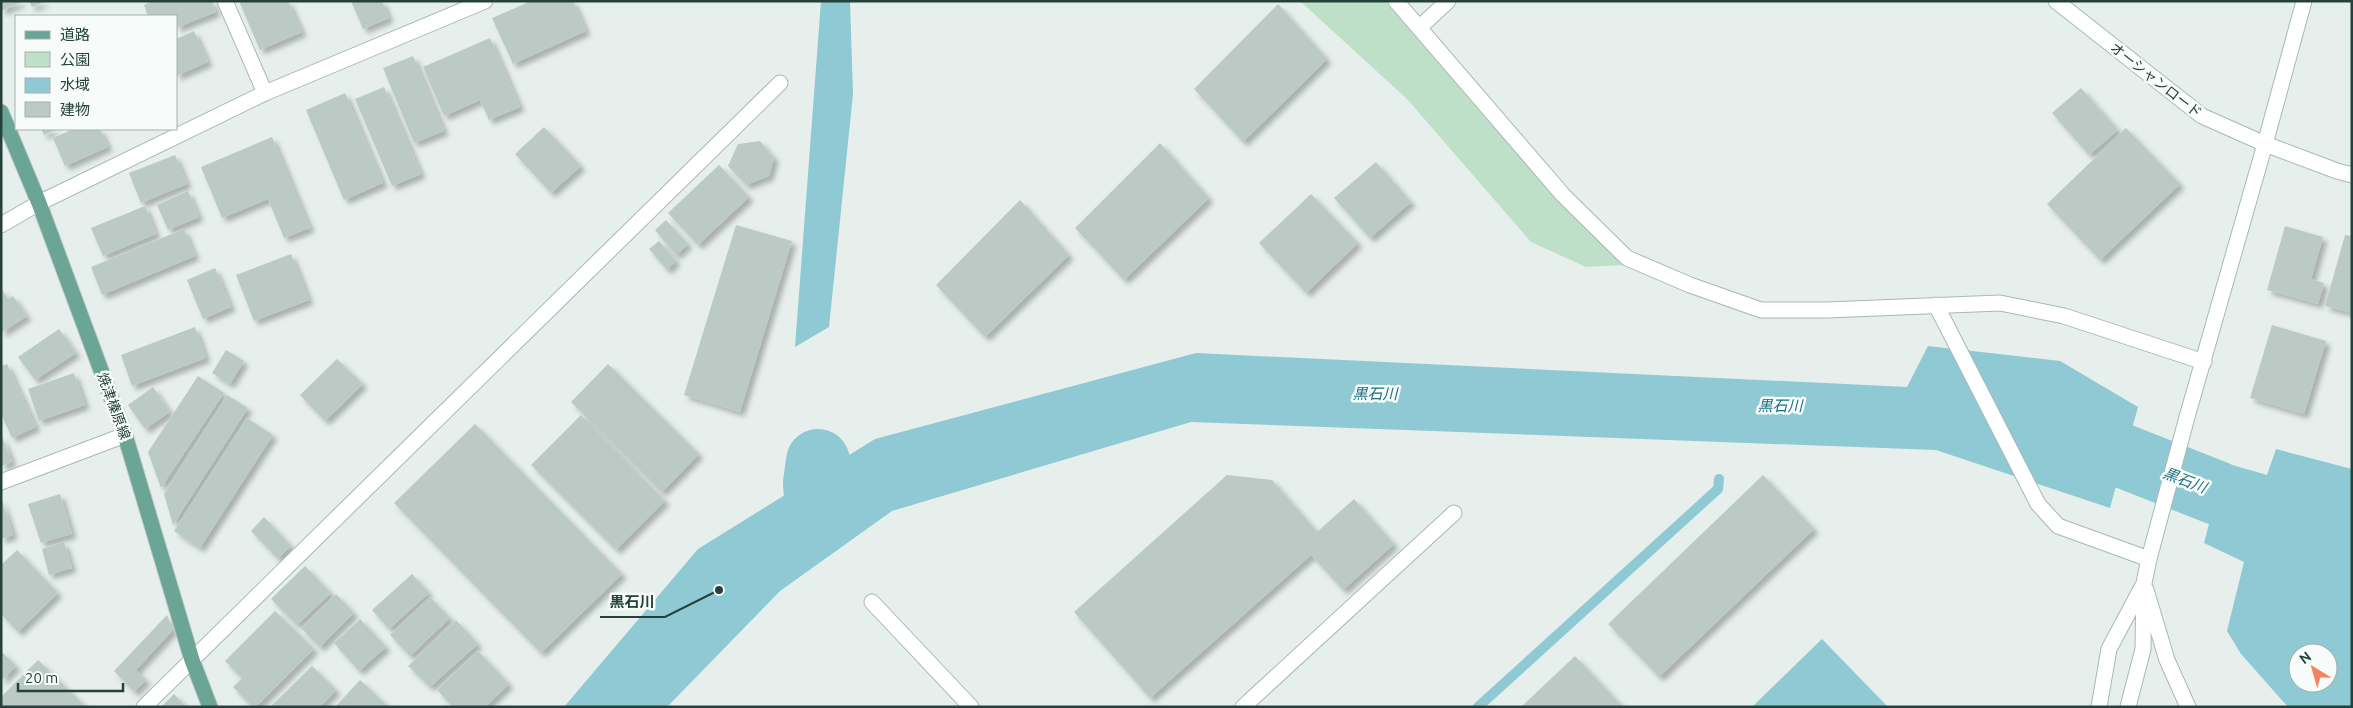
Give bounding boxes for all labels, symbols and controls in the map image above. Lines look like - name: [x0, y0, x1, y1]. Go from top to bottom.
- legend: [15, 15, 178, 130]
- text: 道路: [60, 26, 90, 43]
- street label: オーシャンロード: [2107, 39, 2205, 121]
- text: 公園: [60, 51, 90, 68]
- text: 水域: [60, 76, 90, 93]
- text: 建物: [60, 101, 90, 118]
- street label: 焼津榛原線: [95, 370, 133, 442]
- water label: 黒石川: [1352, 385, 1399, 402]
- water label: 黒石川: [1757, 397, 1804, 414]
- water label: 黒石川: [2161, 464, 2211, 497]
- callout: 黒石川: [600, 587, 665, 617]
- text: 黒石川: [609, 593, 655, 610]
- north arrow: [2288, 643, 2338, 693]
- text: N: [2296, 648, 2314, 667]
- scale bar: [18, 660, 122, 692]
- text: 20 m: [25, 669, 58, 686]

